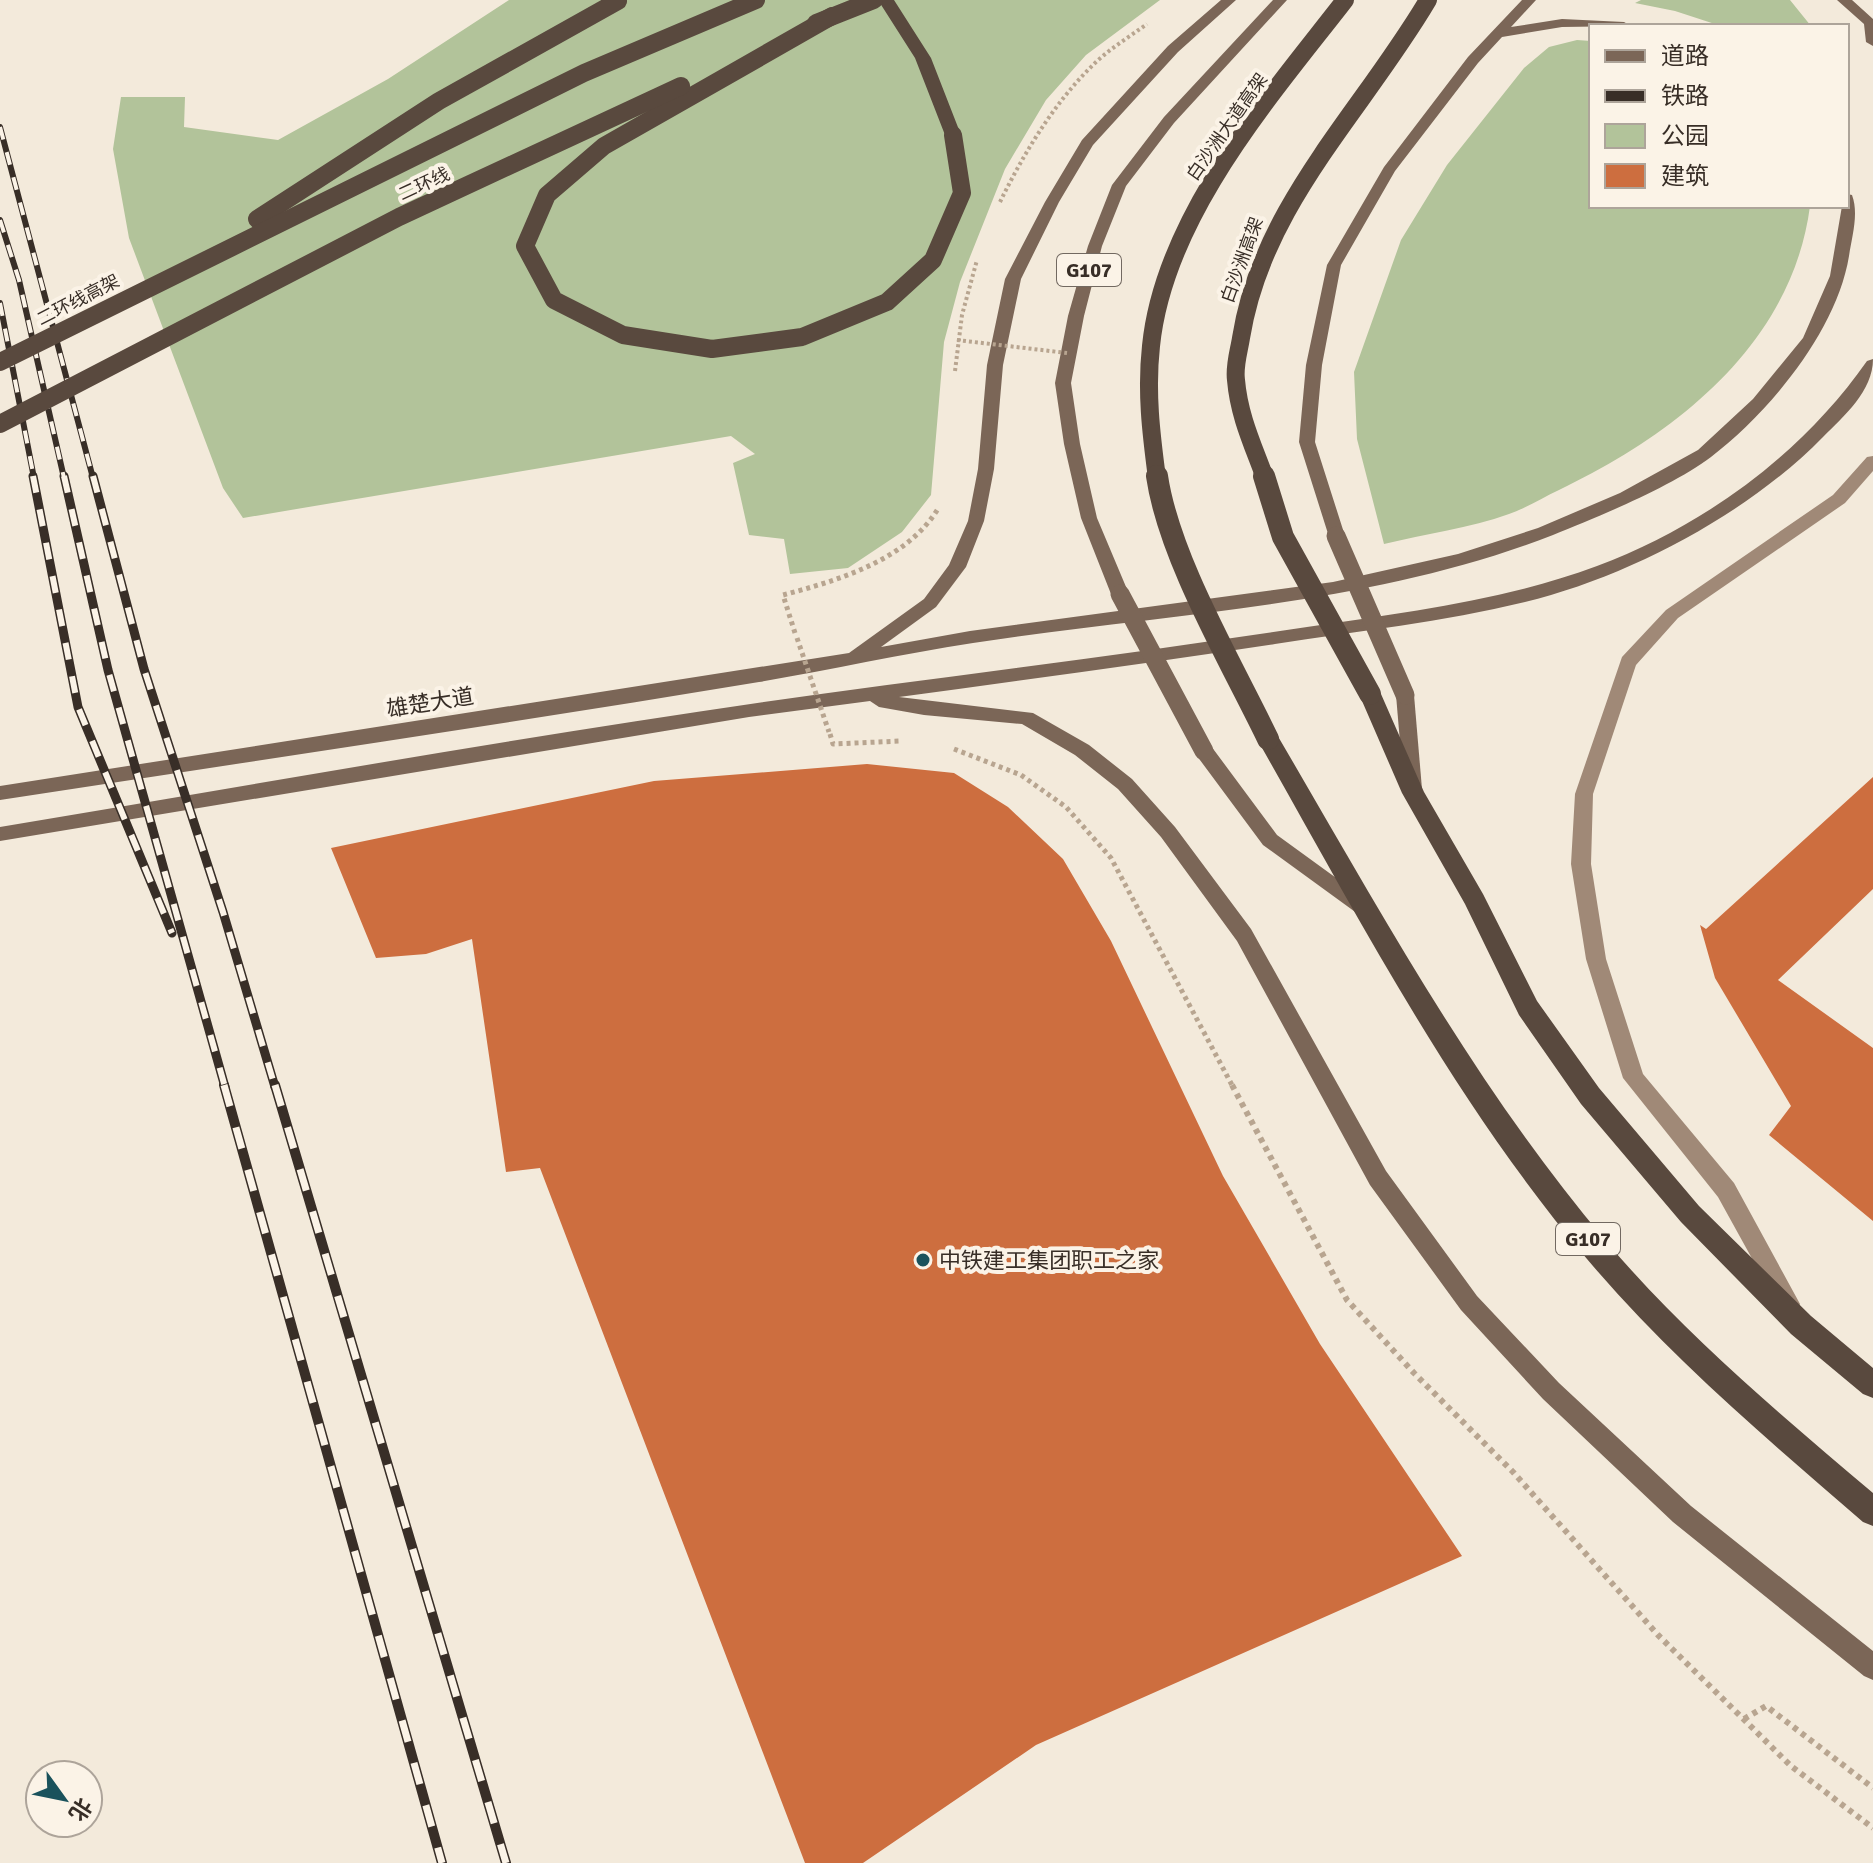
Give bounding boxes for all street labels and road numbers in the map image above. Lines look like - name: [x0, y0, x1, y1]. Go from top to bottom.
- street label: 白沙洲大道高架: [1182, 69, 1272, 185]
- street label: 二环线: [395, 163, 453, 205]
- street label: 白沙洲高架: [1216, 214, 1268, 306]
- road number: G107: [1057, 254, 1121, 286]
- street label: 二环线高架: [33, 270, 123, 330]
- street label: 雄楚大道: [385, 682, 476, 723]
- road number: G107: [1556, 1223, 1620, 1255]

